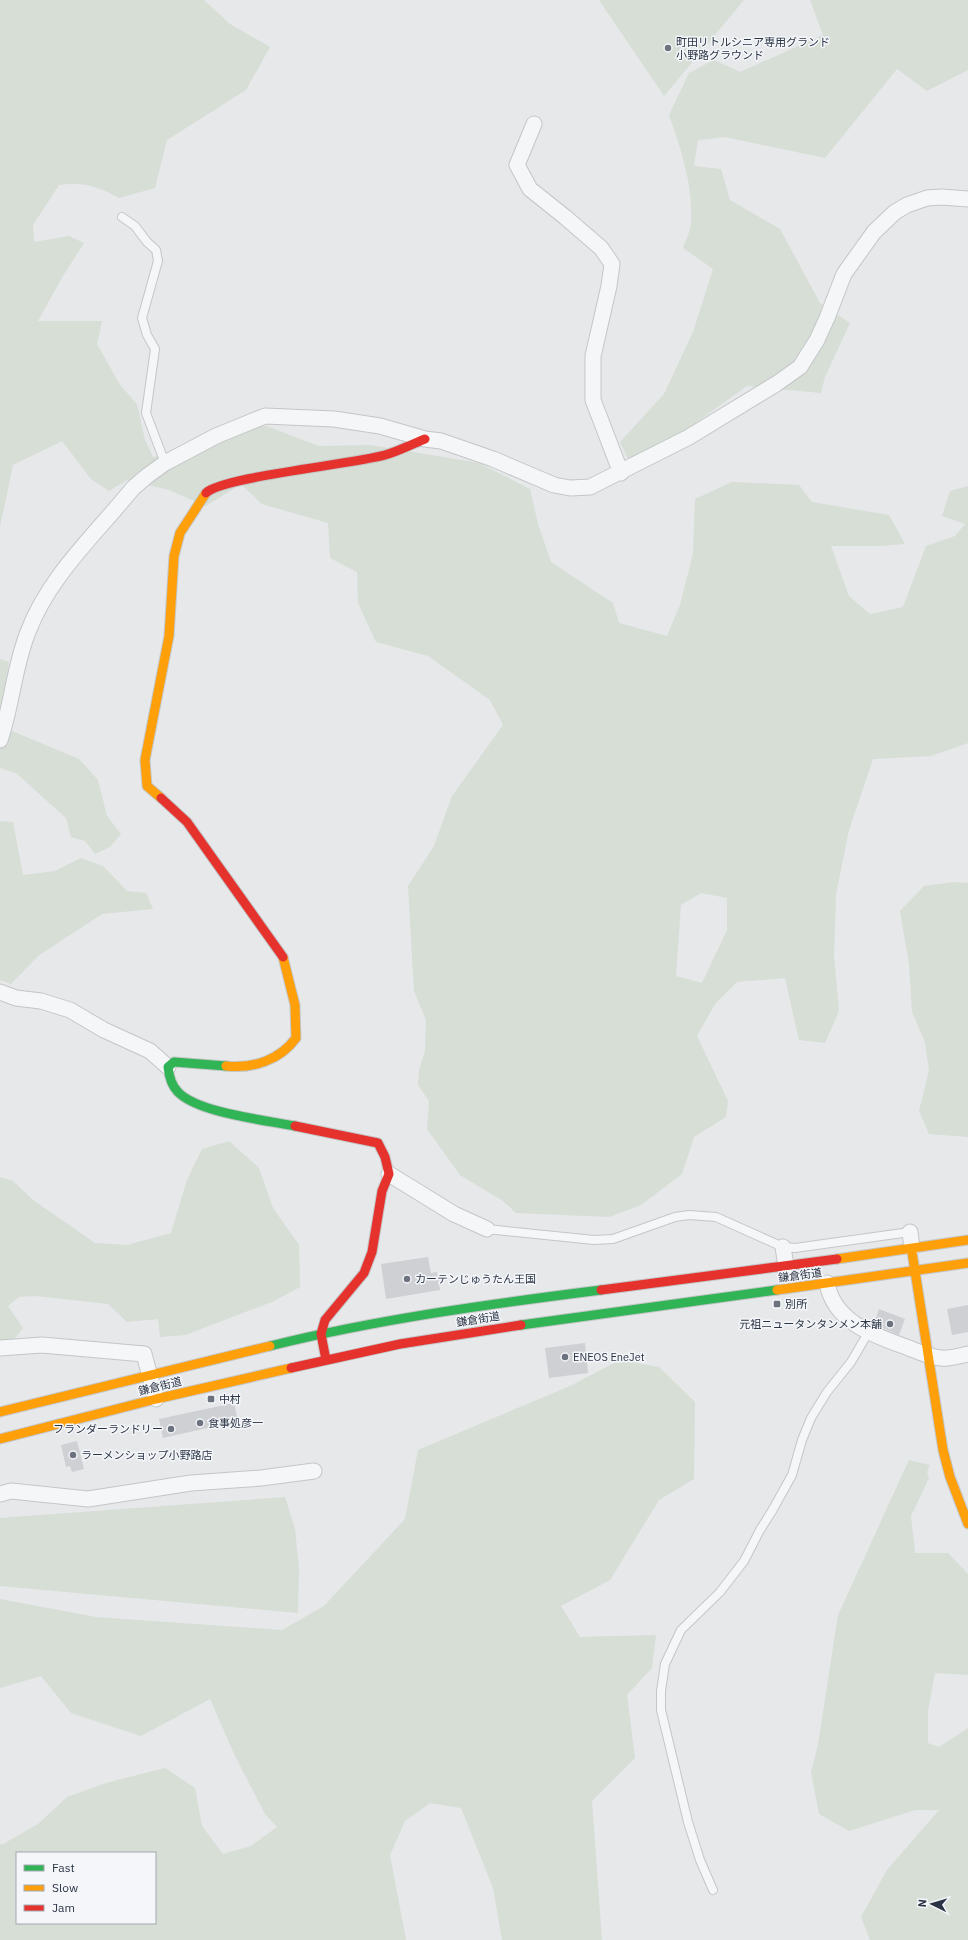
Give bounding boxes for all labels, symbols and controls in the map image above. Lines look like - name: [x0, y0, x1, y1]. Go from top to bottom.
- place label: 町田リトルシニア専用グランド 小野路グラウンド: [676, 35, 830, 62]
- marker: 町田リトルシニア専用グランド 小野路グラウンド: [663, 43, 673, 53]
- street label: 鎌倉街道: [777, 1265, 823, 1285]
- place label: カーテンじゅうたん王国: [415, 1272, 536, 1286]
- marker: カーテンじゅうたん王国: [402, 1274, 412, 1284]
- place label: 別所: [785, 1297, 808, 1311]
- marker: 別所: [772, 1299, 782, 1309]
- street label: 鎌倉街道: [455, 1309, 501, 1329]
- place label: 元祖ニュータンタンメン本舗: [739, 1317, 882, 1331]
- marker: 元祖ニュータンタンメン本舗: [885, 1319, 895, 1329]
- place label: ENEOS EneJet: [573, 1350, 645, 1364]
- marker: ENEOS EneJet: [560, 1352, 570, 1362]
- street label: 鎌倉街道: [137, 1374, 183, 1398]
- place label: 中村: [219, 1392, 241, 1406]
- marker: 中村: [206, 1394, 216, 1404]
- place label: 食事処彦一: [208, 1416, 263, 1430]
- marker: 食事処彦一: [195, 1418, 205, 1428]
- place label: フランダーランドリー: [53, 1422, 163, 1436]
- marker: フランダーランドリー: [166, 1424, 176, 1434]
- place label: ラーメンショップ小野路店: [81, 1448, 213, 1462]
- marker: ラーメンショップ小野路店: [68, 1450, 78, 1460]
- legend: [16, 1852, 156, 1924]
- text: Fast: [52, 1860, 75, 1875]
- text: Slow: [52, 1880, 78, 1895]
- north arrow: [912, 1884, 952, 1924]
- text: N: [915, 1899, 929, 1908]
- text: Jam: [52, 1900, 75, 1915]

